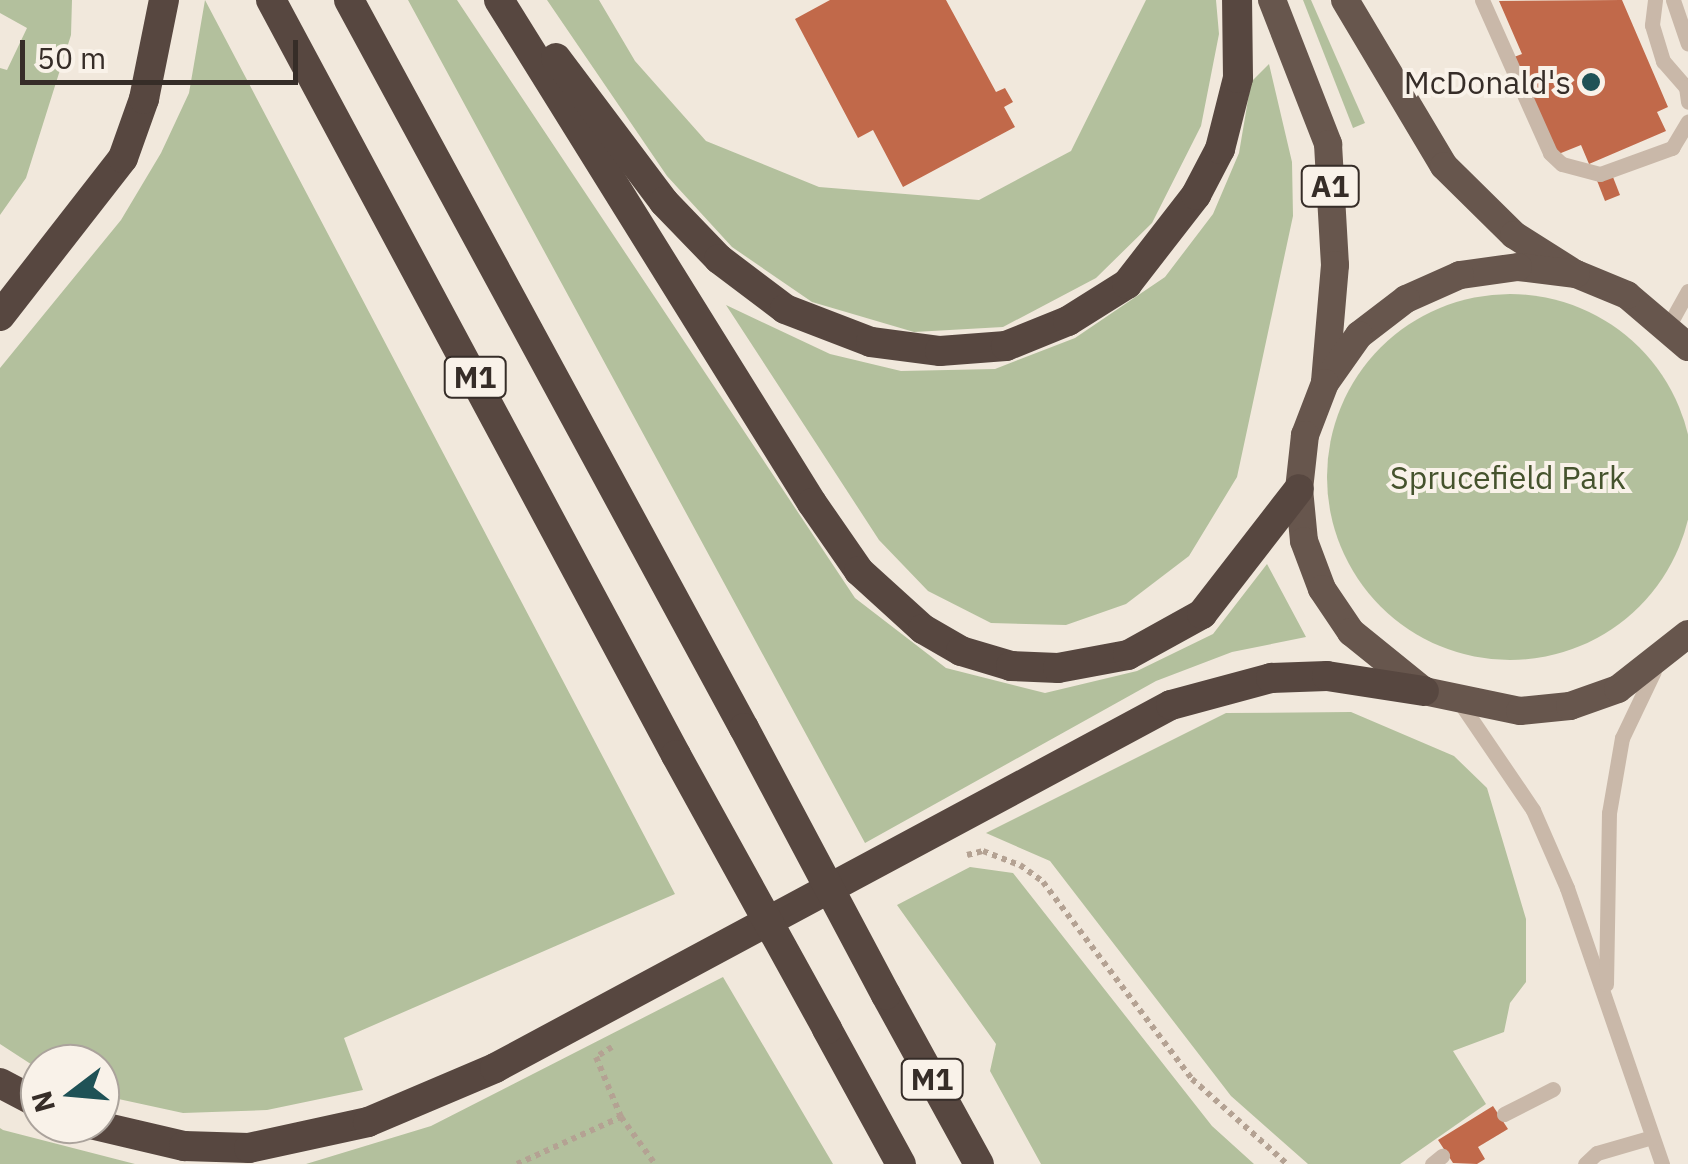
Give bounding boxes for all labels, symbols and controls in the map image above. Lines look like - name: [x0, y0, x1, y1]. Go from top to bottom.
- scale bar: [25, 20, 302, 82]
- text: 50 m: [37, 38, 106, 77]
- place label: McDonald's: [1404, 63, 1571, 101]
- marker: McDonald's: [1580, 71, 1602, 93]
- road number: A1: [1300, 161, 1360, 211]
- road number: M1: [442, 352, 508, 402]
- park label: Sprucefield Park: [1390, 458, 1626, 496]
- north arrow: [20, 1044, 120, 1144]
- road number: M1: [900, 1054, 964, 1104]
- text: N: [22, 1087, 63, 1117]

